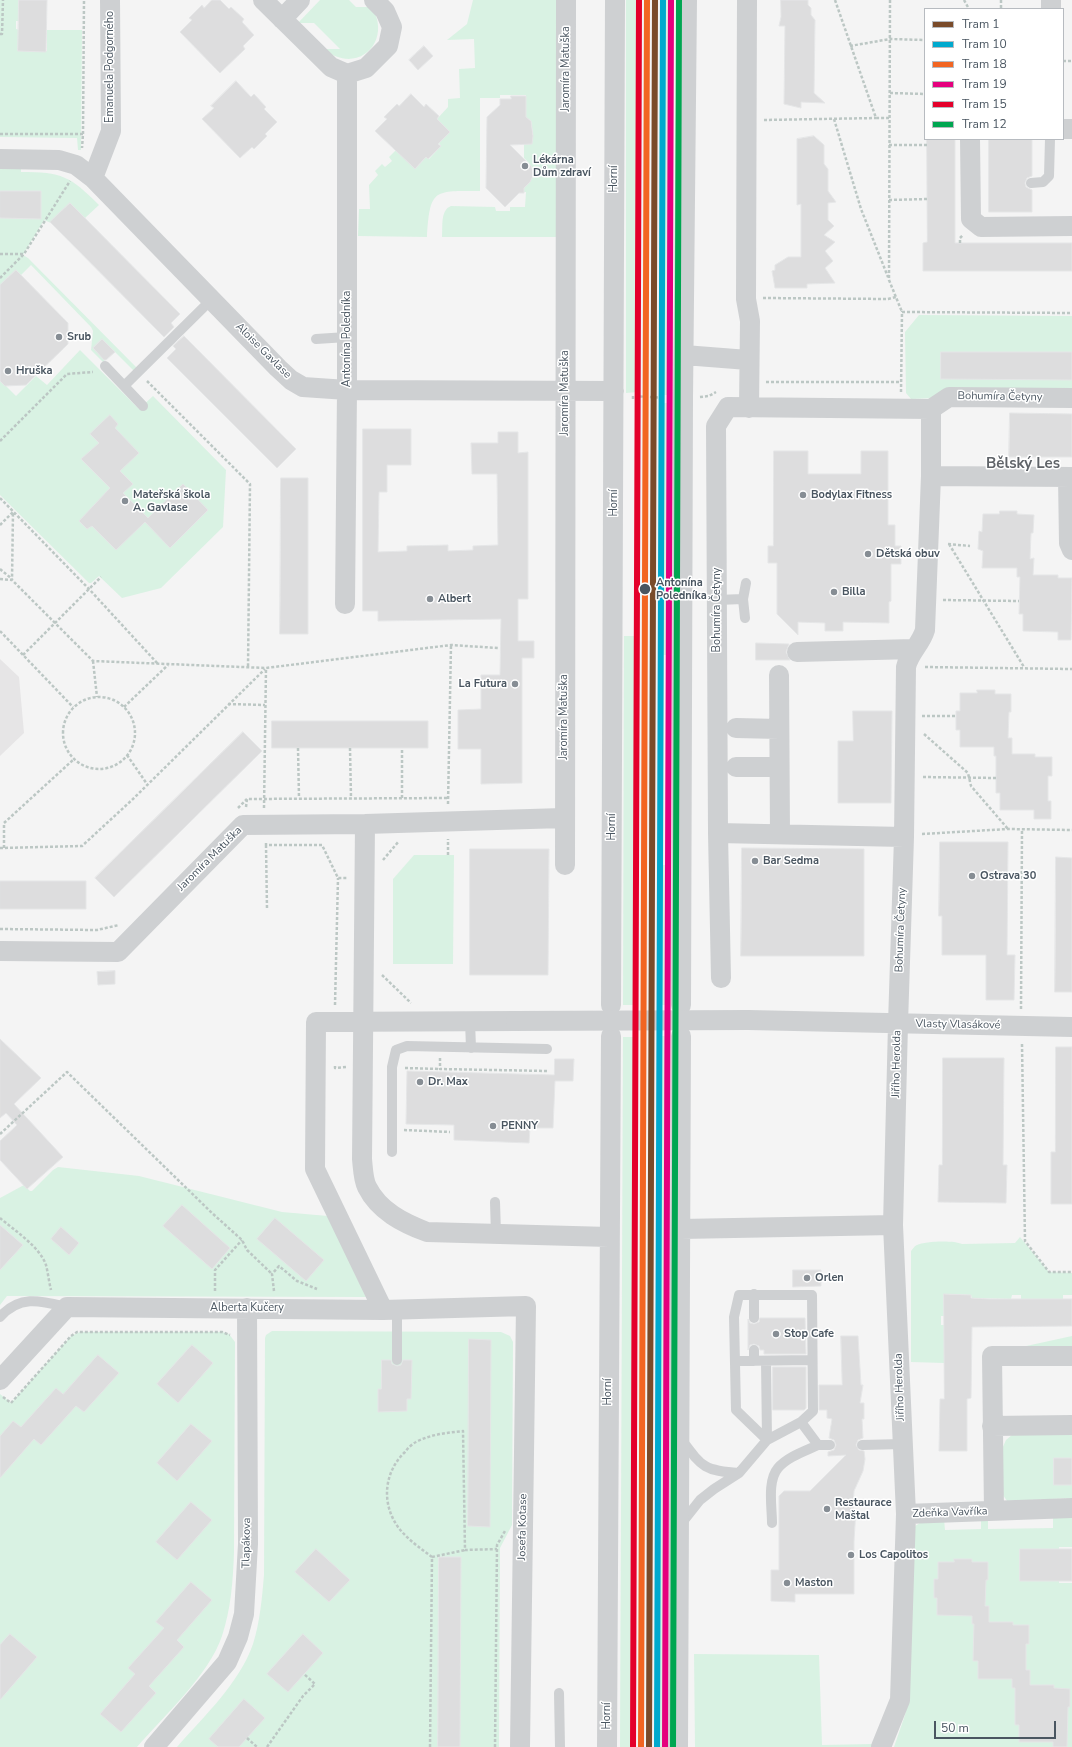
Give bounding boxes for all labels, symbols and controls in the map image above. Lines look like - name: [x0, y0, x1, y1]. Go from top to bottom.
- legend: [924, 8, 1064, 140]
- street label: Emanuela Podgorného: [103, 11, 117, 123]
- text: Tram 1: [962, 16, 999, 32]
- street label: Jaromíra Matuška: [559, 26, 573, 112]
- text: Tram 10: [962, 36, 1007, 52]
- text: Tram 18: [962, 56, 1007, 72]
- text: Tram 19: [962, 76, 1007, 92]
- text: Tram 15: [962, 96, 1007, 112]
- text: Tram 12: [962, 116, 1007, 132]
- place label: Lékárna Dům zdraví: [533, 153, 591, 179]
- marker: Lékárna Dům zdraví: [520, 161, 530, 171]
- street label: Horní: [607, 165, 621, 193]
- street label: Antonína Poledníka: [340, 291, 354, 387]
- street label: Aloise Gavlase: [232, 320, 294, 382]
- place label: Srub: [67, 330, 91, 344]
- marker: Srub: [54, 332, 64, 342]
- street label: Jaromíra Matuška: [558, 350, 572, 436]
- place label: Hruška: [16, 364, 52, 378]
- marker: Hruška: [3, 366, 13, 376]
- street label: Bohumíra Četyny: [958, 390, 1042, 404]
- district label: Bělský Les: [986, 455, 1060, 473]
- place label: Mateřská škola A. Gavlase: [133, 488, 210, 514]
- place label: Bodylax Fitness: [811, 488, 892, 502]
- street label: Horní: [607, 489, 621, 517]
- marker: Bodylax Fitness: [798, 490, 808, 500]
- marker: Mateřská škola A. Gavlase: [120, 496, 130, 506]
- place label: Dětská obuv: [876, 547, 940, 561]
- marker: Dětská obuv: [863, 549, 873, 559]
- street label: Bohumíra Četyny: [710, 568, 724, 652]
- place label: Antonína Poledníka: [656, 576, 707, 602]
- marker: Antonína Poledníka: [638, 582, 652, 596]
- place label: Billa: [842, 585, 865, 599]
- marker: Billa: [829, 587, 839, 597]
- place label: Albert: [438, 592, 471, 606]
- marker: Albert: [425, 594, 435, 604]
- street label: Jaromíra Matuška: [557, 674, 571, 760]
- place label: La Futura: [459, 677, 507, 691]
- marker: La Futura: [510, 679, 520, 689]
- street label: Horní: [605, 813, 619, 841]
- street label: Jaromíra Matuška: [175, 824, 245, 894]
- place label: Bar Sedma: [763, 854, 819, 868]
- marker: Bar Sedma: [750, 856, 760, 866]
- place label: Ostrava 30: [980, 869, 1036, 883]
- marker: Ostrava 30: [967, 871, 977, 881]
- street label: Bohumíra Četyny: [893, 887, 909, 973]
- street label: Vlasty Vlasákové: [915, 1018, 1001, 1032]
- street label: Jiřího Herolda: [890, 1030, 904, 1098]
- place label: Dr. Max: [428, 1075, 468, 1089]
- marker: Dr. Max: [415, 1077, 425, 1087]
- place label: PENNY: [501, 1119, 538, 1133]
- marker: PENNY: [488, 1121, 498, 1131]
- place label: Orlen: [815, 1271, 844, 1285]
- marker: Orlen: [802, 1273, 812, 1283]
- street label: Alberta Kučery: [210, 1301, 284, 1315]
- place label: Stop Cafe: [784, 1327, 834, 1341]
- marker: Stop Cafe: [771, 1329, 781, 1339]
- street label: Jiřího Herolda: [892, 1353, 908, 1421]
- street label: Horní: [601, 1378, 615, 1406]
- street label: Josefa Kotase: [516, 1494, 530, 1560]
- place label: Restaurace Maštal: [835, 1496, 892, 1522]
- marker: Restaurace Maštal: [822, 1504, 832, 1514]
- street label: Zdeňka Vavříka: [912, 1505, 988, 1521]
- street label: Tlapákova: [240, 1518, 254, 1568]
- place label: Los Capolitos: [859, 1548, 928, 1562]
- marker: Los Capolitos: [846, 1550, 856, 1560]
- place label: Maston: [795, 1576, 833, 1590]
- marker: Maston: [782, 1578, 792, 1588]
- street label: Horní: [600, 1702, 614, 1730]
- scale bar: [936, 1713, 1058, 1739]
- text: 50 m: [941, 1720, 969, 1736]

